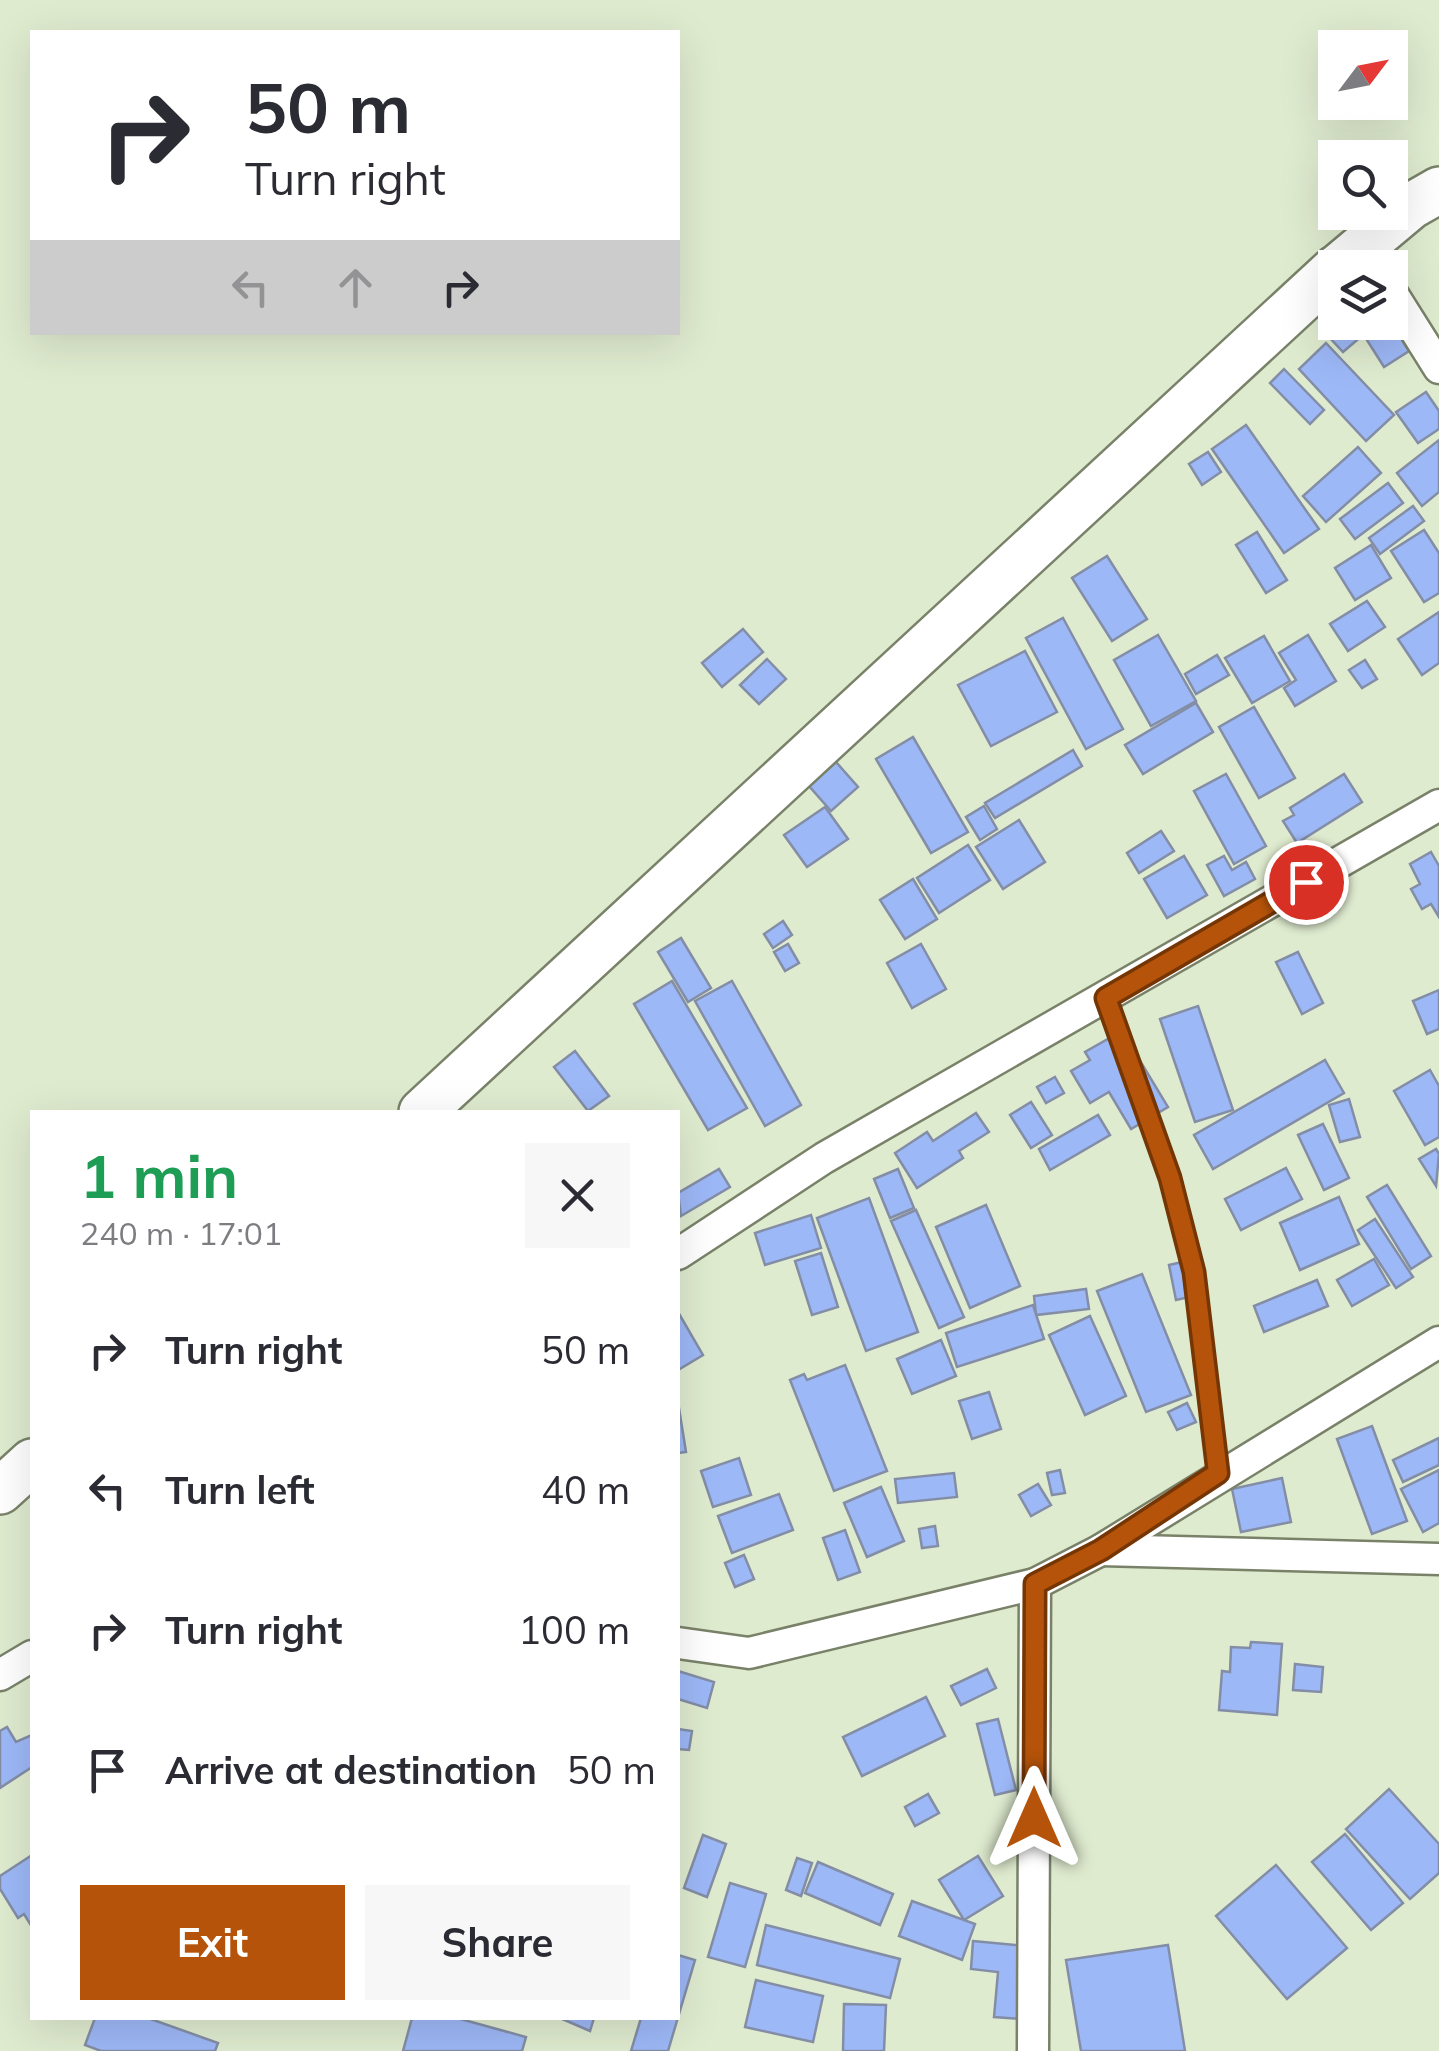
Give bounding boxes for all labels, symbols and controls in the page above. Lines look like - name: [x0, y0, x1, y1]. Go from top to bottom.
- north arrow: [1318, 30, 1408, 120]
- map controls: [1318, 30, 1408, 340]
- text: 50 m: [245, 63, 411, 151]
- icon: right: [80, 70, 210, 200]
- button: search: [1318, 140, 1408, 230]
- text: Turn right: [245, 150, 446, 206]
- button: layers: [1318, 250, 1408, 340]
- icon: left: [223, 260, 278, 315]
- icon: ahead: [328, 260, 383, 315]
- icon: right: [433, 260, 488, 315]
- pin: [1264, 840, 1349, 925]
- icon: arrive: [1279, 855, 1334, 910]
- text: 1 min: [80, 1138, 238, 1213]
- button: close: [525, 1143, 630, 1248]
- text: 240 m · 17:01: [80, 1213, 282, 1253]
- icon: right: [80, 1323, 135, 1378]
- text: Turn right: [165, 1326, 342, 1374]
- text: 50 m: [541, 1326, 630, 1374]
- icon: left: [80, 1463, 135, 1518]
- text: Turn left: [165, 1466, 315, 1514]
- text: 40 m: [541, 1466, 630, 1514]
- icon: right: [80, 1603, 135, 1658]
- text: Turn right: [165, 1606, 342, 1654]
- text: 100 m: [518, 1606, 630, 1654]
- icon: arrive: [80, 1743, 135, 1798]
- text: Arrive at destination: [165, 1746, 537, 1794]
- text: 50 m: [567, 1746, 656, 1794]
- position arrow: [982, 1766, 1086, 1870]
- button: Exit: [80, 1885, 345, 2000]
- button: Share: [365, 1885, 630, 2000]

